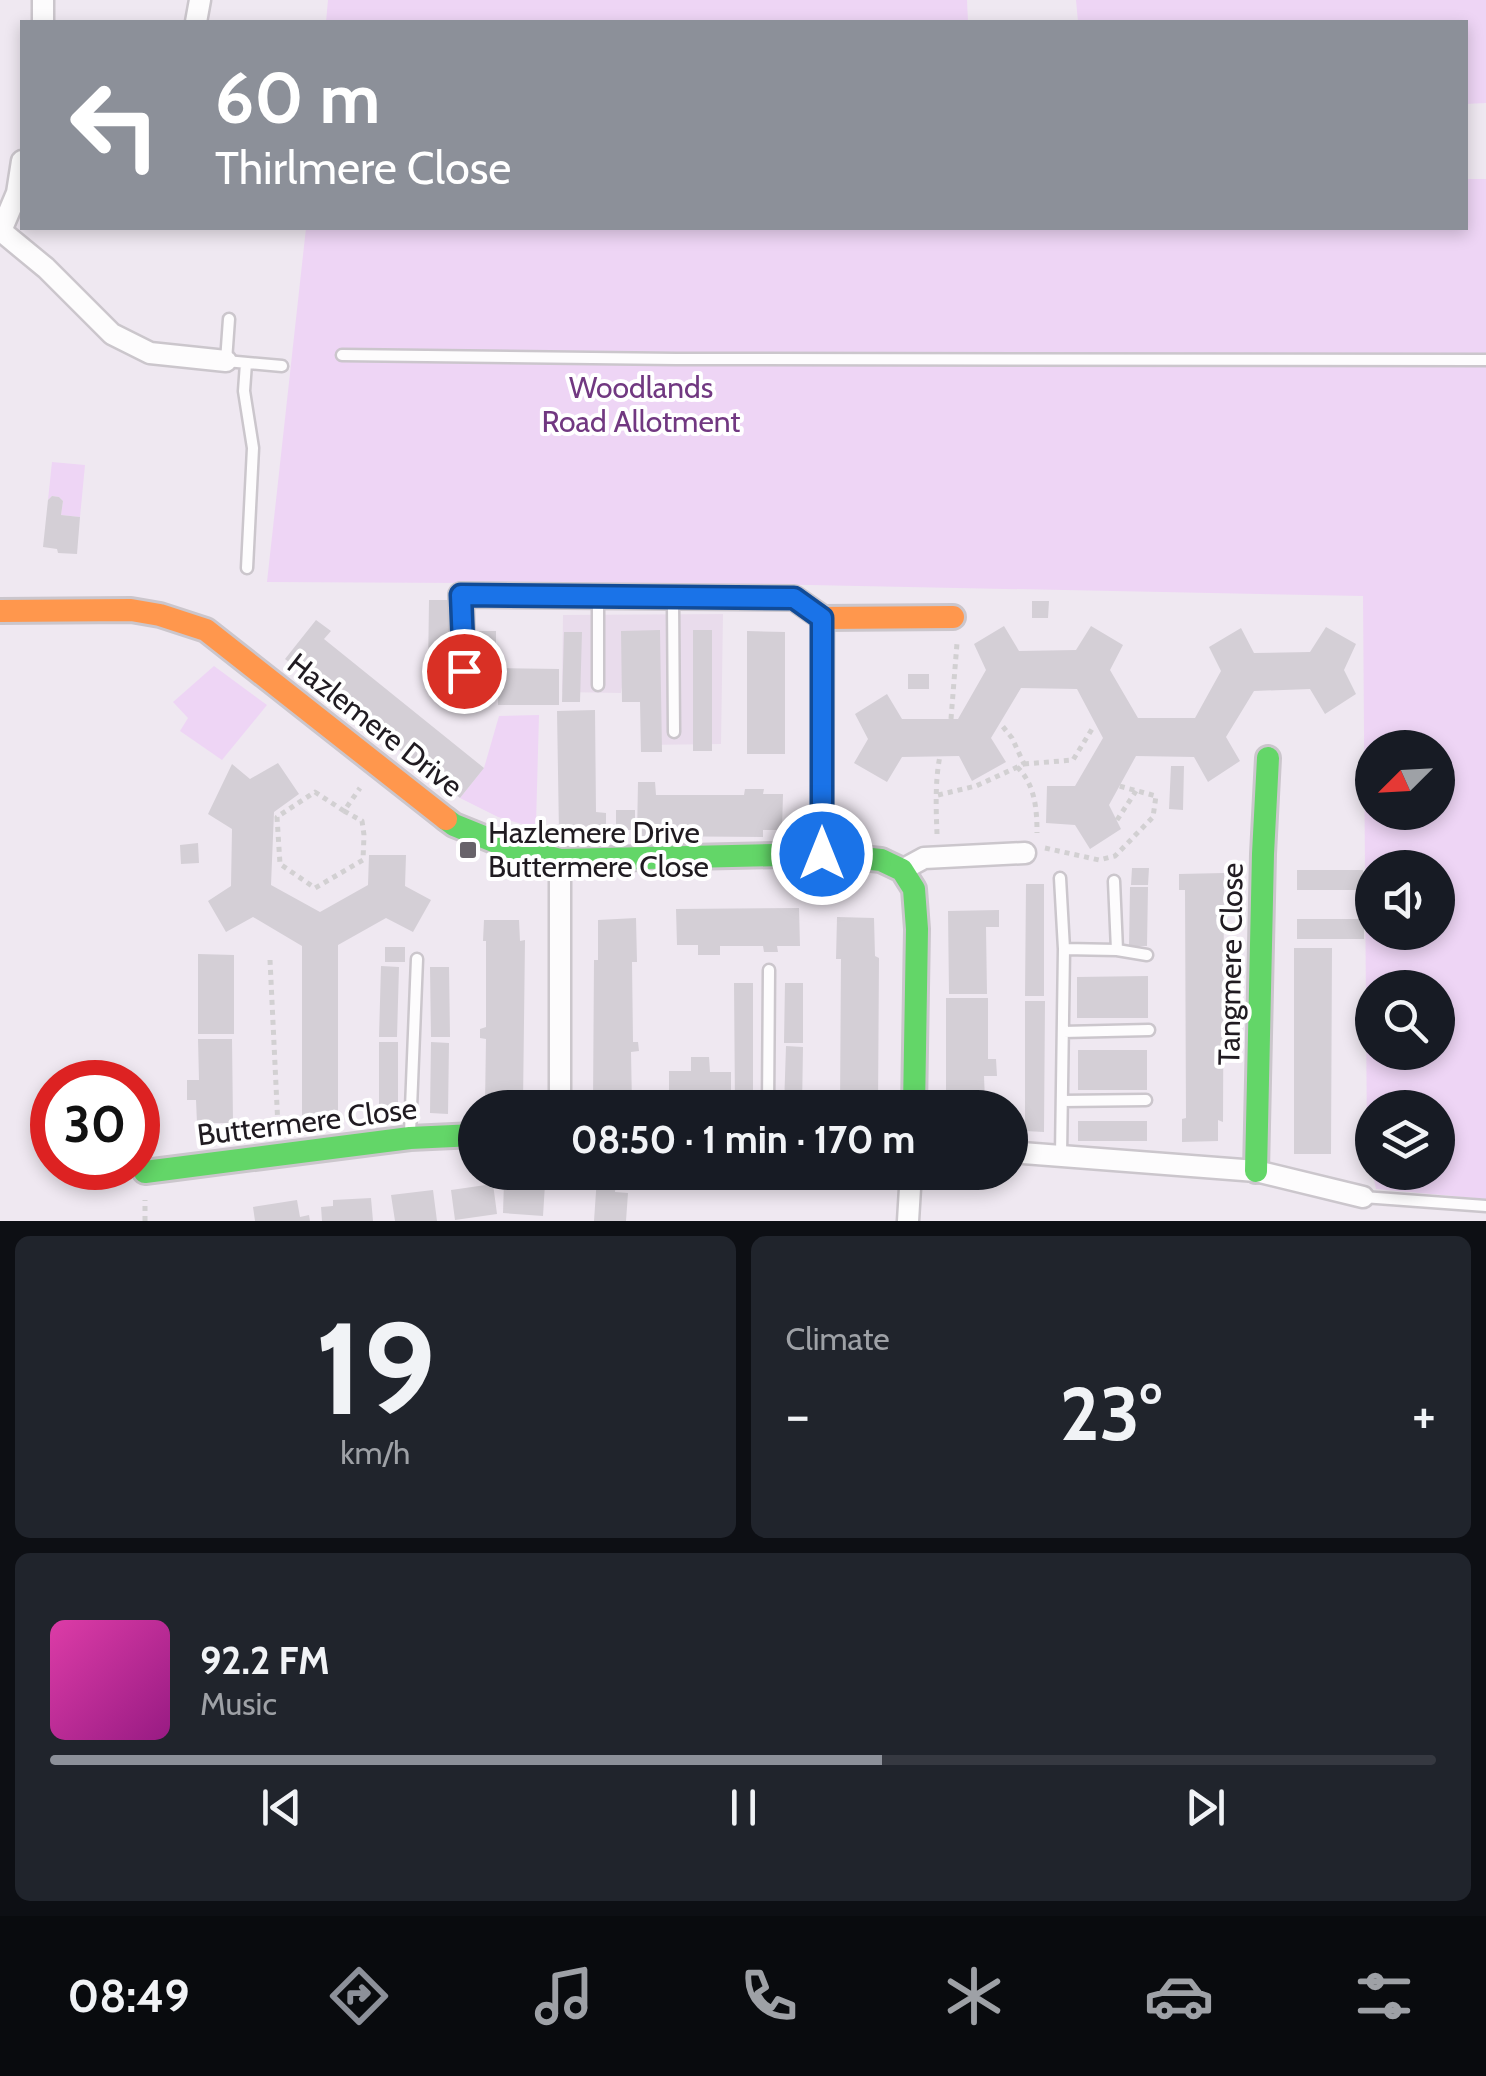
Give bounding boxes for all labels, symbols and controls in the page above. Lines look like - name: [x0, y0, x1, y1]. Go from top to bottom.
- text: 60 m: [215, 55, 380, 141]
- icon: left: [50, 60, 180, 190]
- text: Thirlmere Close: [215, 141, 511, 195]
- park label: Woodlands Road Allotment: [542, 369, 740, 440]
- pin: [422, 629, 507, 714]
- icon: arrive: [437, 644, 492, 699]
- street label: Hazlemere Drive: [280, 645, 470, 804]
- north arrow: [1355, 730, 1455, 830]
- map controls: [1355, 730, 1455, 1190]
- position arrow: [770, 802, 874, 906]
- place label: Hazlemere Drive Buttermere Close: [488, 814, 709, 885]
- marker: Hazlemere Drive Buttermere Close: [457, 839, 479, 861]
- button: sound: [1355, 850, 1455, 950]
- street label: Tangmere Close: [1210, 862, 1251, 1066]
- button: search: [1355, 970, 1455, 1070]
- speed limit sign: 30: [30, 1060, 160, 1190]
- street label: Buttermere Close: [195, 1090, 419, 1153]
- button: layers: [1355, 1090, 1455, 1190]
- text: 08:50 · 1 min · 170 m: [571, 1116, 915, 1163]
- text: 19: [315, 1289, 436, 1447]
- text: Climate: [786, 1319, 890, 1358]
- text: 23°: [1060, 1368, 1162, 1459]
- text: −: [786, 1381, 810, 1448]
- text: +: [1412, 1381, 1436, 1448]
- text: km/h: [340, 1433, 410, 1472]
- text: 92.2 FM: [200, 1637, 330, 1684]
- text: Music: [200, 1684, 277, 1723]
- icon: previous: [254, 1780, 309, 1835]
- icon: pause: [716, 1780, 771, 1835]
- icon: next: [1178, 1780, 1233, 1835]
- icon: directions: [324, 1961, 394, 2031]
- icon: music: [529, 1961, 599, 2031]
- icon: phone: [734, 1961, 804, 2031]
- icon: climate: [939, 1961, 1009, 2031]
- icon: car: [1144, 1961, 1214, 2031]
- icon: filters: [1349, 1961, 1419, 2031]
- text: 08:49: [67, 1969, 190, 2023]

